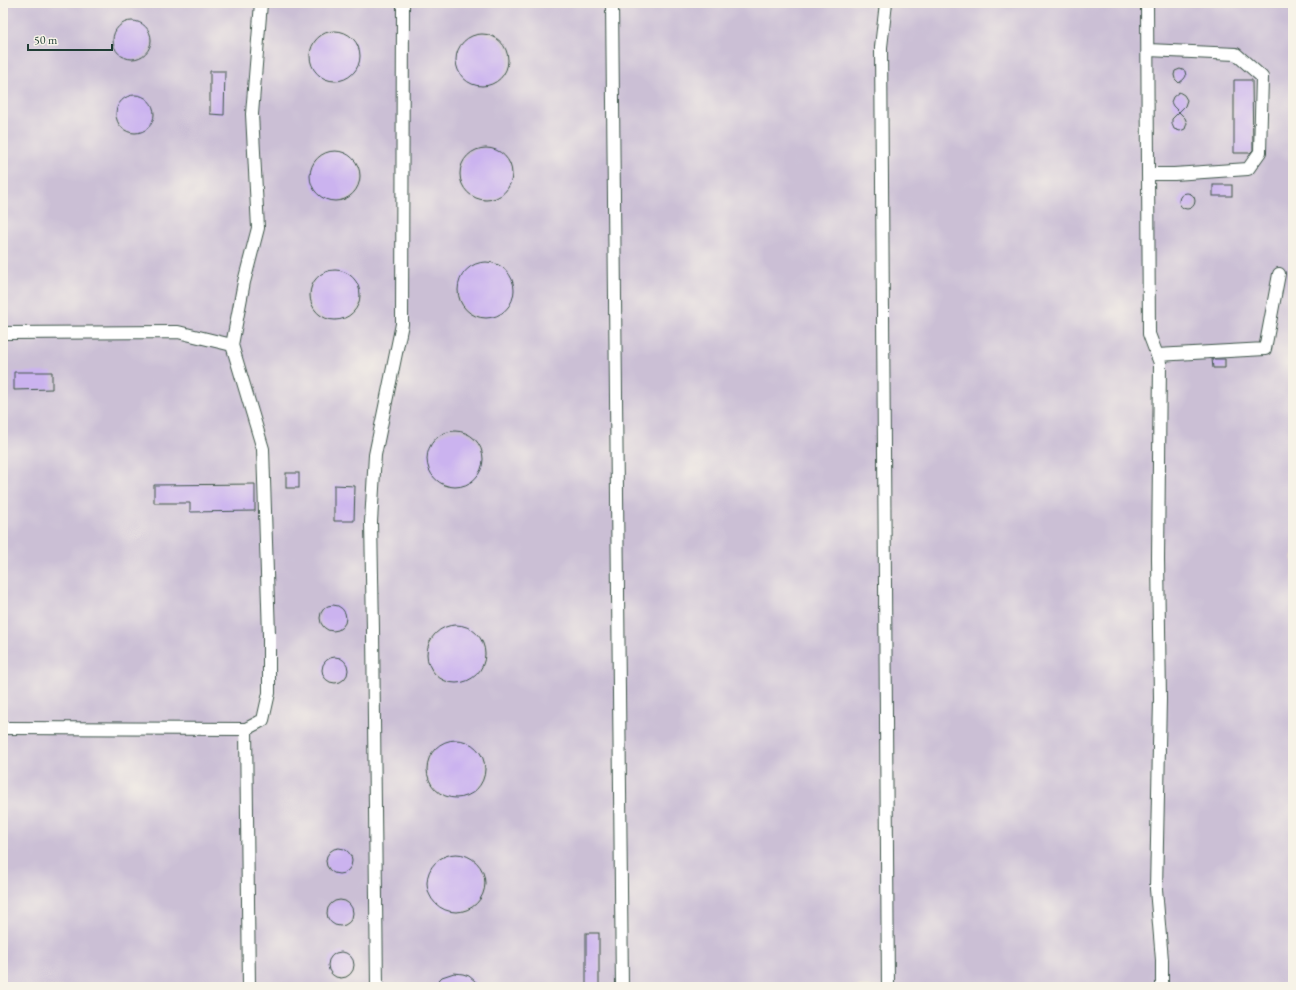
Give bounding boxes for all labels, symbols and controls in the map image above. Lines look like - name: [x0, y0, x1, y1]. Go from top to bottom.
- scale bar: [28, 26, 112, 52]
- text: 50 m: [34, 32, 58, 48]

